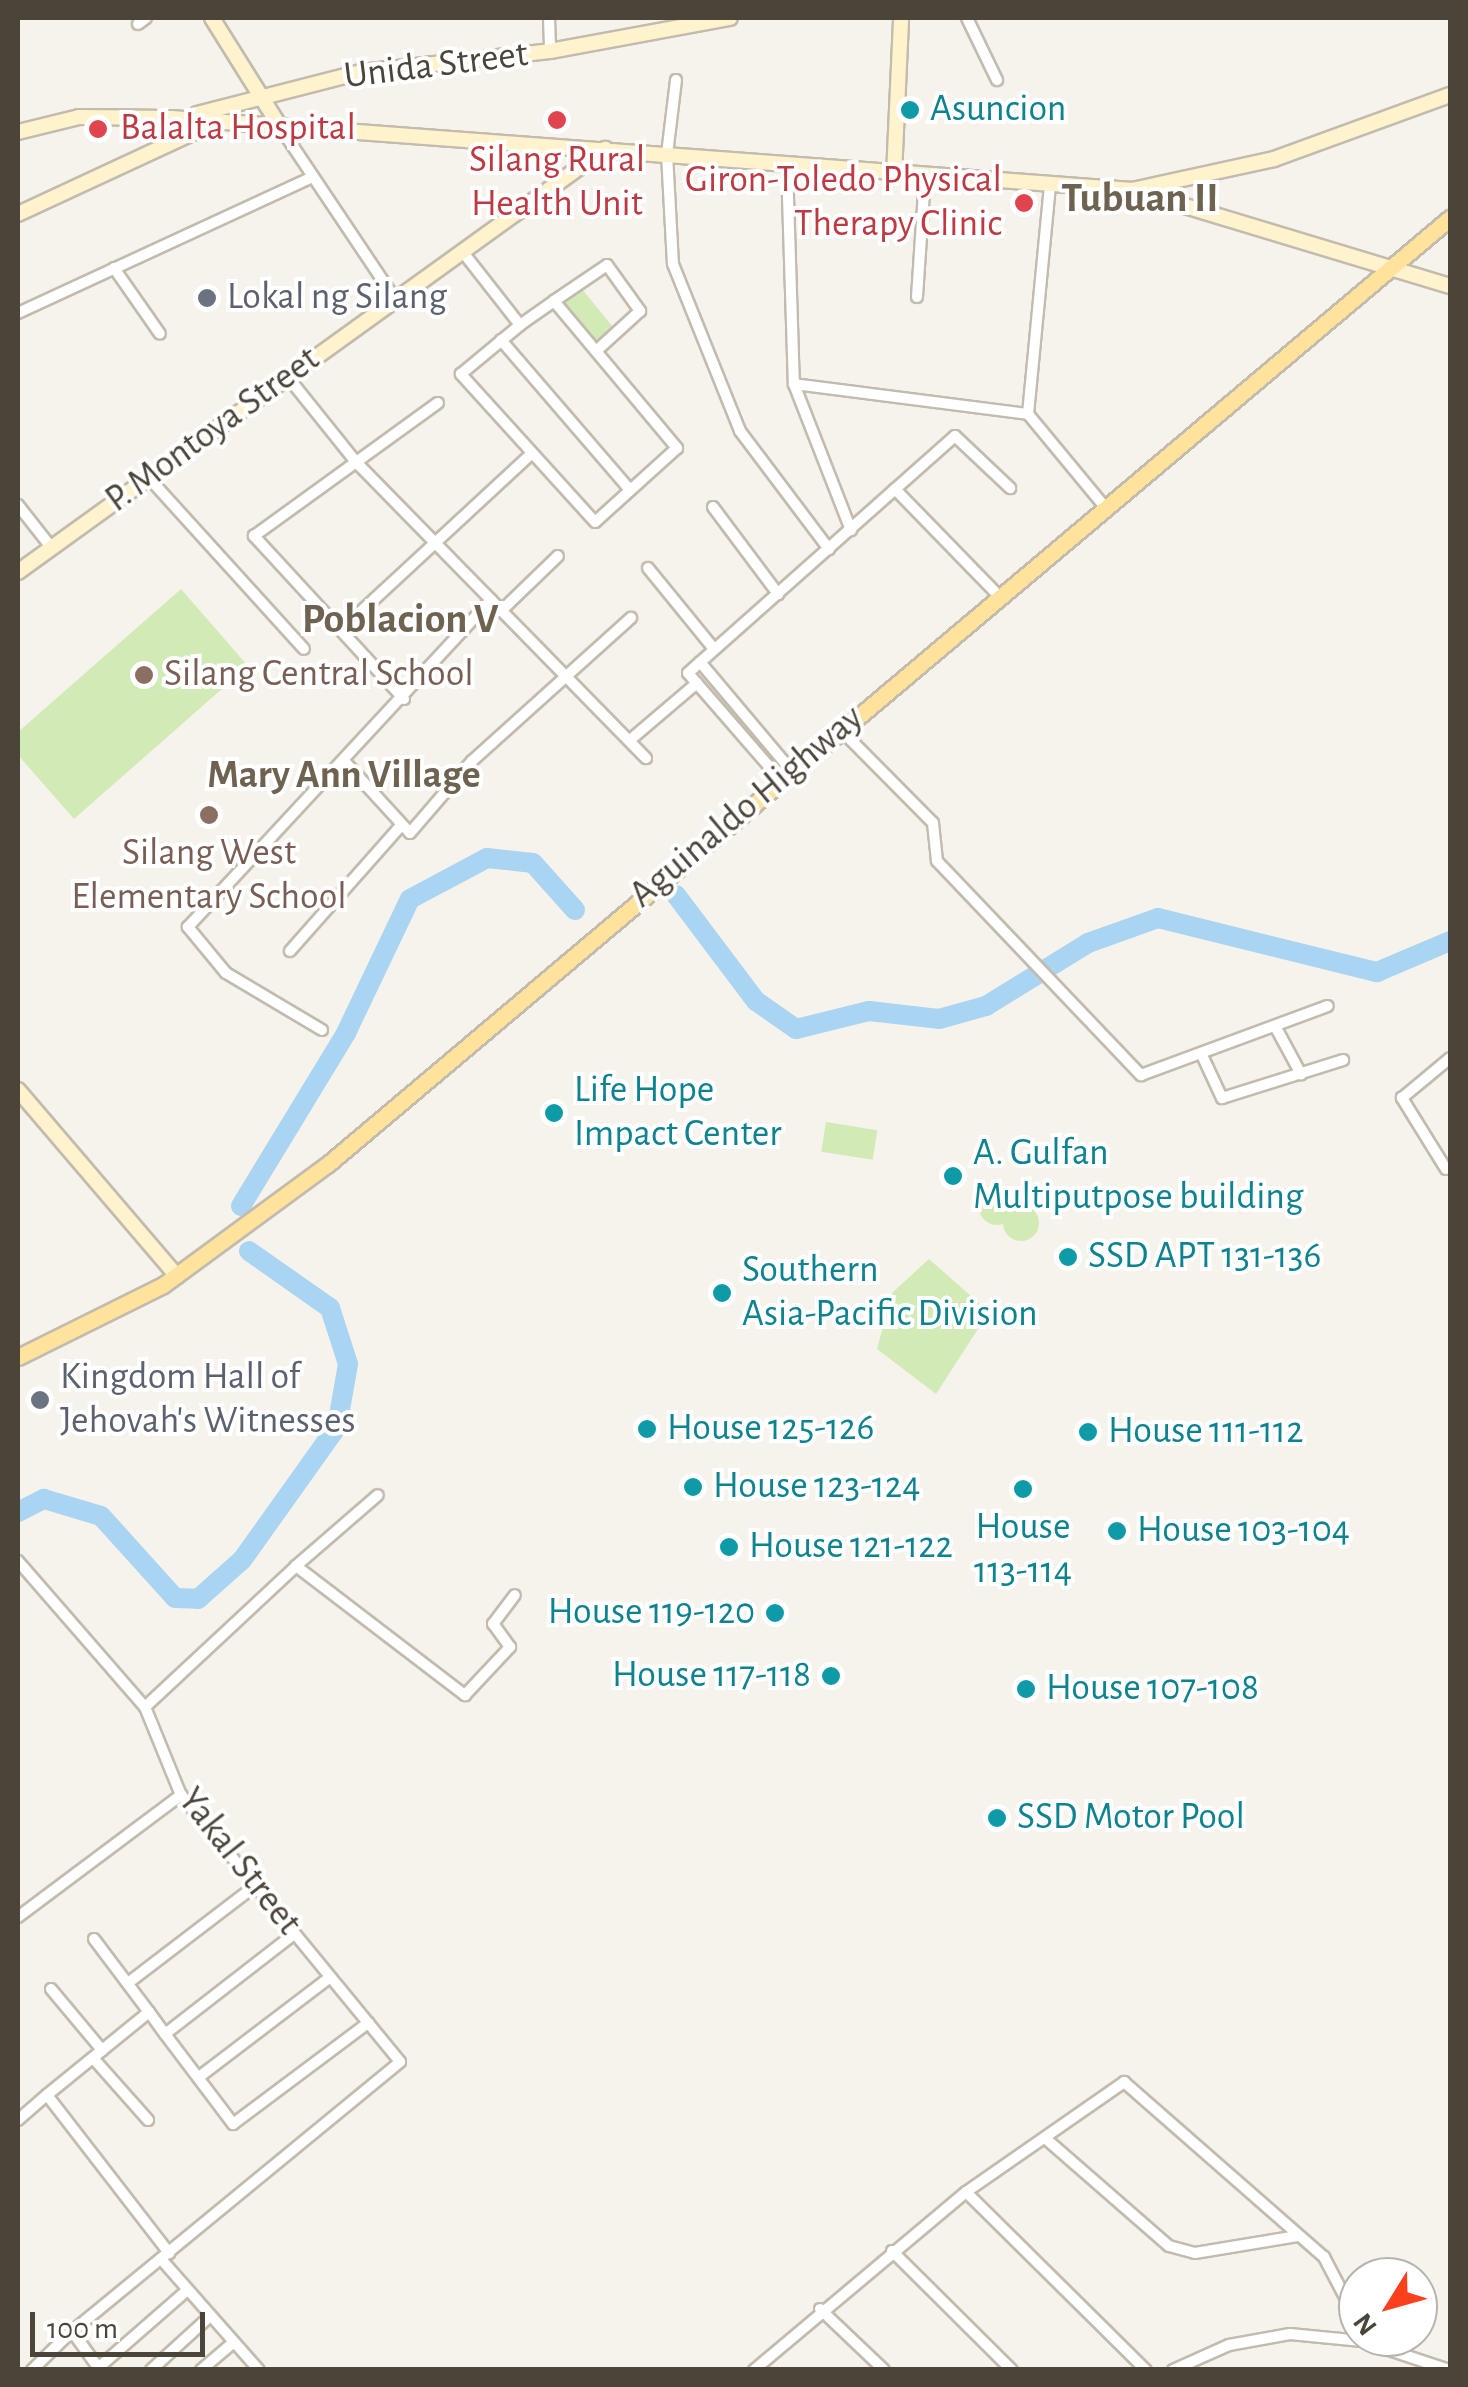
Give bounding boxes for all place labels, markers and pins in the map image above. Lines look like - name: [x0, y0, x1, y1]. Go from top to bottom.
- place label: Asuncion: [930, 87, 1066, 133]
- marker: Asuncion: [899, 99, 921, 121]
- place label: Balalta Hospital: [120, 106, 356, 152]
- marker: Silang Rural Health Unit: [544, 107, 570, 133]
- marker: Balalta Hospital: [85, 116, 111, 142]
- place label: Silang Rural Health Unit: [469, 138, 645, 228]
- place label: Giron-Toledo Physical Therapy Clinic: [685, 158, 1002, 248]
- marker: Giron-Toledo Physical Therapy Clinic: [1011, 190, 1037, 216]
- place label: Lokal ng Silang: [227, 275, 447, 321]
- marker: Lokal ng Silang: [196, 287, 218, 309]
- place label: Silang Central School: [164, 652, 474, 698]
- marker: Silang Central School: [133, 664, 155, 686]
- marker: Silang West Elementary School: [198, 804, 220, 826]
- place label: Silang West Elementary School: [71, 831, 347, 921]
- place label: Life Hope Impact Center: [574, 1068, 782, 1158]
- marker: Life Hope Impact Center: [543, 1102, 565, 1124]
- place label: A. Gulfan Multiputpose building: [973, 1131, 1303, 1220]
- marker: A. Gulfan Multiputpose building: [942, 1165, 964, 1187]
- place label: SSD APT 131-136: [1088, 1234, 1321, 1280]
- marker: SSD APT 131-136: [1057, 1246, 1079, 1268]
- place label: Southern Asia-Pacific Division: [742, 1248, 1038, 1338]
- marker: Southern Asia-Pacific Division: [711, 1282, 733, 1304]
- place label: Kingdom Hall of Jehovah's Witnesses: [60, 1355, 355, 1445]
- marker: Kingdom Hall of Jehovah's Witnesses: [29, 1389, 51, 1411]
- place label: House 125-126: [667, 1406, 874, 1452]
- place label: House 111-112: [1108, 1409, 1303, 1455]
- marker: House 125-126: [636, 1418, 658, 1440]
- marker: House 111-112: [1077, 1421, 1099, 1443]
- place label: House 123-124: [713, 1464, 920, 1510]
- marker: House 123-124: [682, 1476, 704, 1498]
- marker: House 113-114: [1012, 1478, 1034, 1500]
- place label: House 113-114: [974, 1505, 1072, 1595]
- place label: House 103-104: [1137, 1508, 1350, 1554]
- marker: House 103-104: [1106, 1520, 1128, 1542]
- place label: House 121-122: [749, 1524, 953, 1570]
- marker: House 121-122: [718, 1536, 740, 1558]
- place label: House 119-120: [548, 1590, 755, 1636]
- marker: House 119-120: [764, 1602, 786, 1624]
- place label: House 117-118: [612, 1653, 811, 1699]
- marker: House 117-118: [820, 1665, 842, 1687]
- place label: House 107-108: [1046, 1666, 1259, 1712]
- marker: House 107-108: [1015, 1678, 1037, 1700]
- place label: SSD Motor Pool: [1017, 1795, 1245, 1841]
- marker: SSD Motor Pool: [986, 1807, 1008, 1829]

